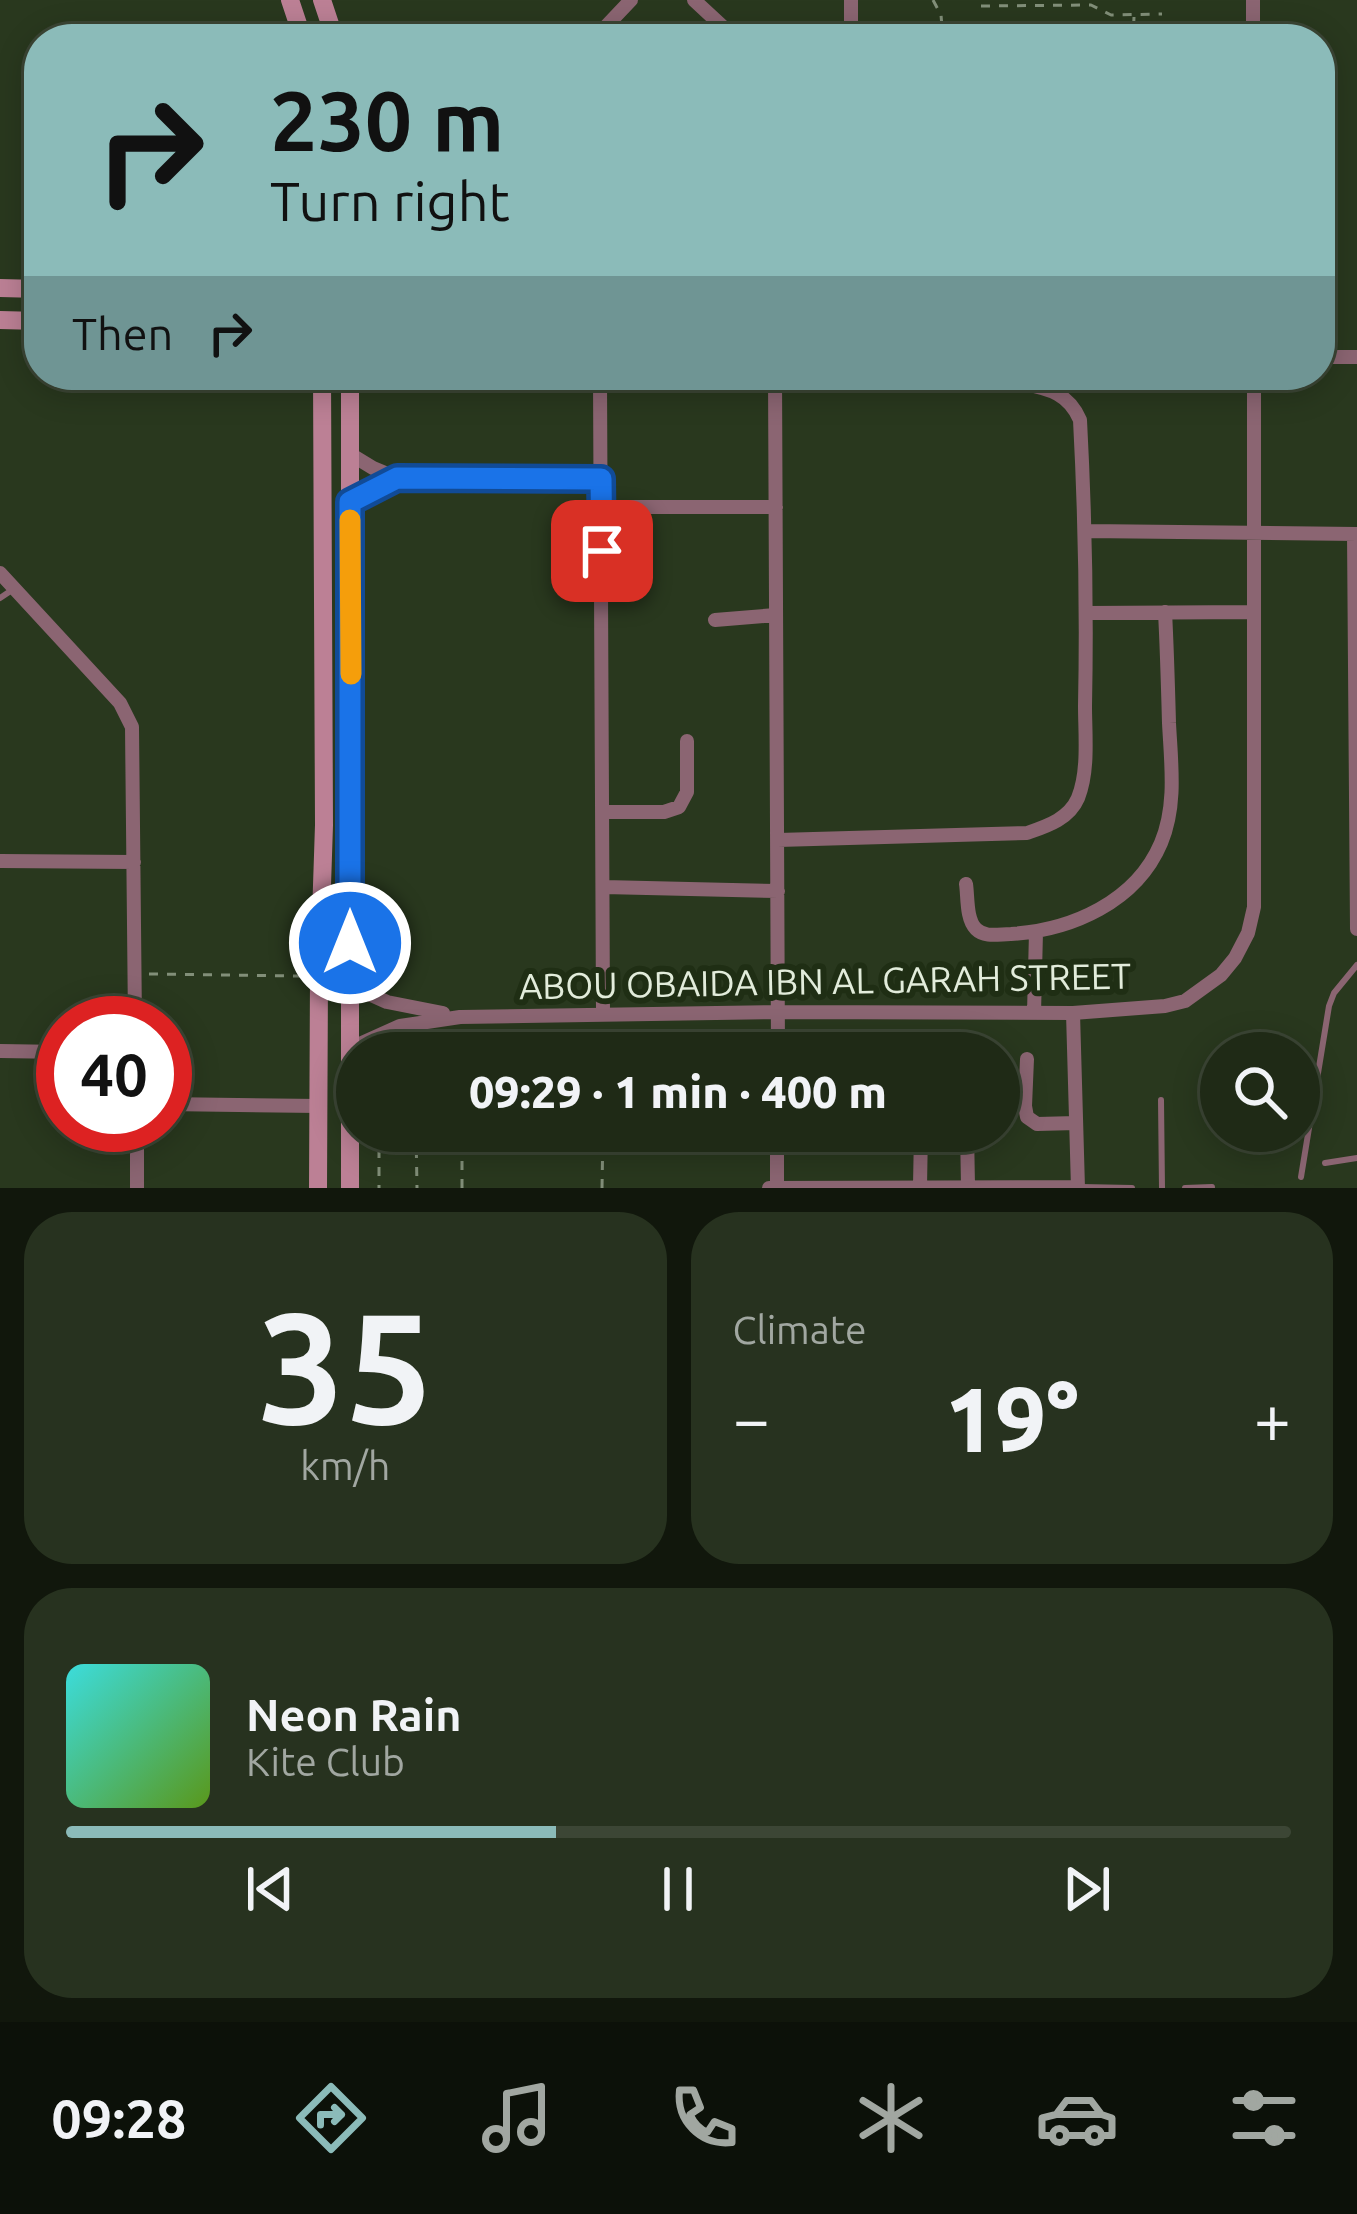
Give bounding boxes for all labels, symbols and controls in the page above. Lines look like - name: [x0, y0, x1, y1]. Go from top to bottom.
- icon: right: [72, 72, 228, 228]
- text: 230 m: [270, 73, 504, 167]
- text: Turn right: [270, 171, 510, 231]
- icon: right: [197, 300, 263, 366]
- text: Then: [72, 308, 173, 359]
- pin: [551, 500, 653, 602]
- icon: arrive: [569, 518, 635, 584]
- position arrow: [287, 880, 413, 1006]
- street label: ABOU OBAIDA IBN AL GARAH STREET: [519, 955, 1131, 1006]
- speed limit sign: 40: [36, 996, 192, 1152]
- map controls: [1200, 1032, 1320, 1152]
- button: search: [1200, 1032, 1320, 1152]
- text: 09:29 · 1 min · 400 m: [469, 1066, 887, 1117]
- text: 35: [257, 1279, 433, 1453]
- text: Climate: [733, 1308, 867, 1351]
- text: 19°: [945, 1368, 1079, 1469]
- text: −: [733, 1381, 770, 1455]
- text: +: [1254, 1381, 1291, 1455]
- text: km/h: [300, 1444, 390, 1487]
- text: Neon Rain: [246, 1689, 461, 1740]
- text: Kite Club: [246, 1740, 405, 1783]
- icon: previous: [237, 1856, 303, 1922]
- icon: pause: [645, 1856, 711, 1922]
- icon: next: [1054, 1856, 1120, 1922]
- icon: directions: [289, 2076, 373, 2160]
- icon: music: [475, 2076, 559, 2160]
- icon: phone: [662, 2076, 746, 2160]
- icon: climate: [849, 2076, 933, 2160]
- icon: car: [1035, 2076, 1119, 2160]
- icon: filters: [1222, 2076, 1306, 2160]
- text: 09:28: [51, 2088, 186, 2148]

